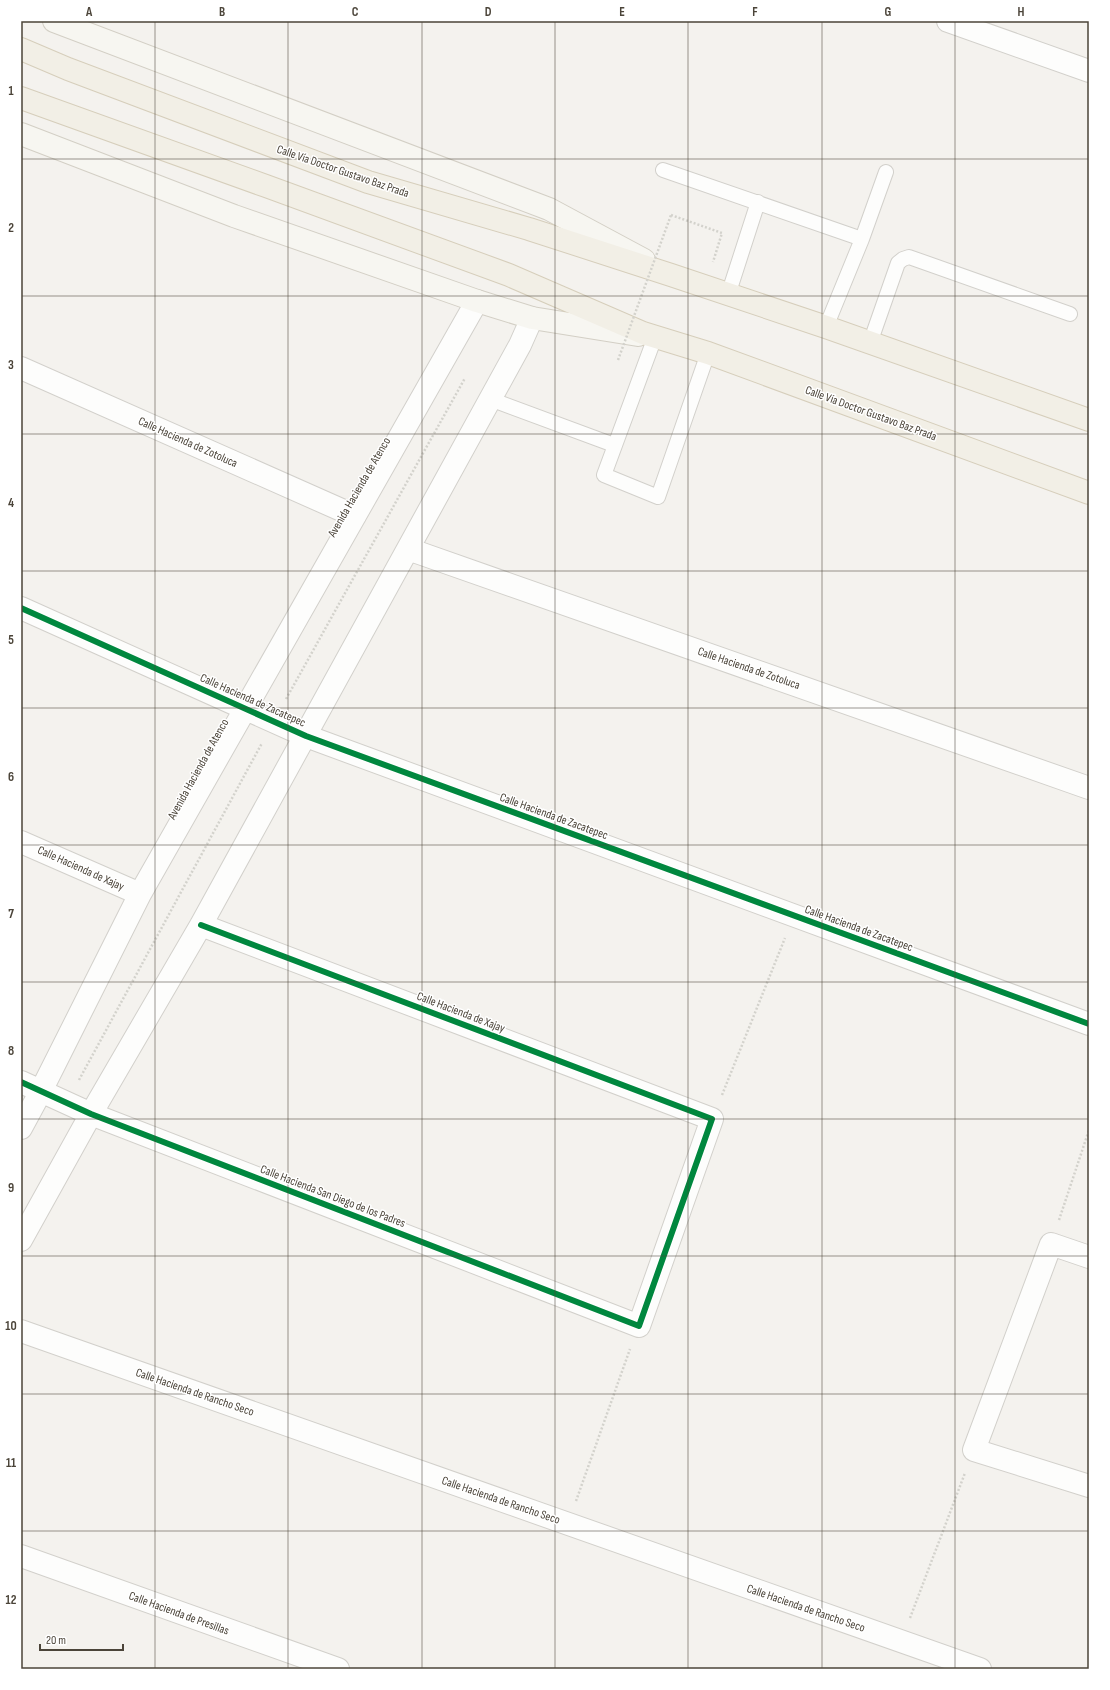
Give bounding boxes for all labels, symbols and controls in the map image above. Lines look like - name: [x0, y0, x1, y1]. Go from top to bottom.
- text: A: [85, 4, 93, 20]
- text: B: [219, 4, 225, 20]
- text: C: [352, 4, 359, 20]
- text: D: [485, 4, 492, 20]
- text: E: [619, 4, 625, 20]
- text: F: [752, 4, 758, 20]
- text: G: [885, 4, 892, 20]
- text: H: [1018, 4, 1025, 20]
- text: 1: [8, 83, 14, 99]
- street label: Calle Vía Doctor Gustavo Baz Prada: [275, 142, 411, 201]
- text: 2: [8, 220, 14, 236]
- text: 3: [8, 357, 14, 373]
- street label: Calle Vía Doctor Gustavo Baz Prada: [803, 383, 939, 444]
- street label: Calle Hacienda de Zotoluca: [136, 414, 240, 471]
- street label: Avenida Hacienda de Atenco: [324, 435, 394, 541]
- text: 4: [8, 495, 14, 511]
- text: 5: [8, 632, 14, 648]
- street label: Calle Hacienda de Zotoluca: [696, 644, 802, 693]
- street label: Calle Hacienda de Zacatepec: [198, 670, 308, 731]
- street label: Avenida Hacienda de Atenco: [164, 716, 232, 823]
- text: 6: [8, 769, 14, 785]
- street label: Calle Hacienda de Zacatepec: [498, 790, 610, 843]
- street label: Calle Hacienda de Xajay: [35, 843, 127, 894]
- street label: Calle Hacienda de Zacatepec: [803, 902, 915, 955]
- text: 7: [8, 906, 14, 922]
- street label: Calle Hacienda de Xajay: [415, 989, 507, 1036]
- text: 8: [8, 1043, 14, 1059]
- street label: Calle Hacienda San Diego de los Padres: [258, 1162, 407, 1231]
- text: 9: [8, 1180, 14, 1196]
- text: 10: [5, 1318, 17, 1334]
- street label: Calle Hacienda de Rancho Seco: [134, 1365, 256, 1420]
- text: 11: [6, 1455, 16, 1471]
- street label: Calle Hacienda de Rancho Seco: [440, 1473, 562, 1528]
- street label: Calle Hacienda de Rancho Seco: [745, 1581, 867, 1636]
- street label: Calle Hacienda de Presillas: [127, 1588, 231, 1639]
- text: 12: [6, 1592, 17, 1608]
- scale bar: [40, 1626, 123, 1652]
- text: 20 m: [46, 1633, 66, 1648]

